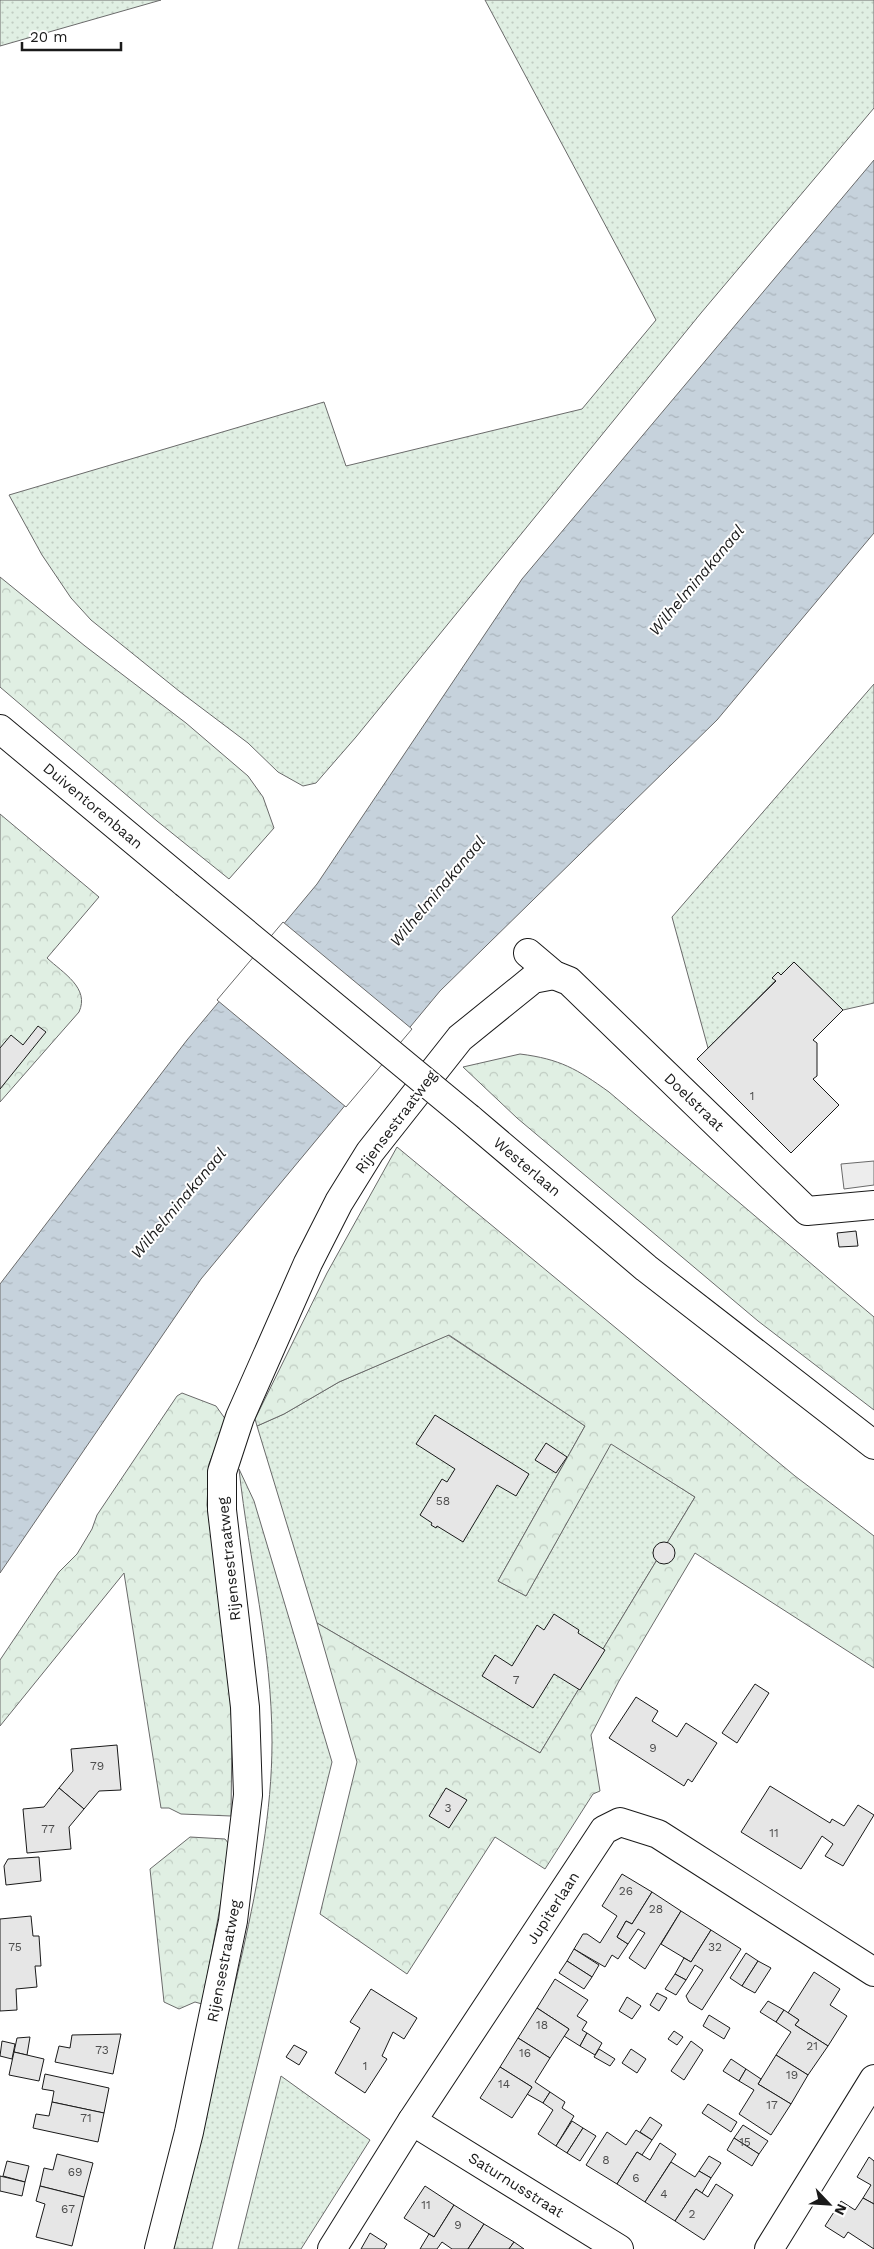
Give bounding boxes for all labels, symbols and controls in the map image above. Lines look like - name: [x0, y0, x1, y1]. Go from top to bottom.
- scale bar: [22, 20, 121, 52]
- text: 20 m: [30, 28, 68, 46]
- water label: Wilhelminakanaal: [645, 521, 748, 639]
- street label: Duiventorenbaan: [40, 759, 146, 853]
- water label: Wilhelminakanaal: [386, 832, 489, 950]
- street label: Rijensestraatweg: [351, 1067, 441, 1177]
- street label: Doelstraat: [660, 1069, 728, 1135]
- house number: 1: [750, 1089, 754, 1103]
- street label: Westerlaan: [490, 1134, 564, 1200]
- water label: Wilhelminakanaal: [127, 1144, 230, 1262]
- house number: 58: [436, 1494, 450, 1508]
- street label: Rijensestraatweg: [214, 1496, 244, 1622]
- house number: 7: [513, 1673, 520, 1687]
- house number: 9: [649, 1741, 657, 1755]
- house number: 79: [90, 1759, 104, 1773]
- house number: 3: [445, 1801, 452, 1815]
- house number: 77: [41, 1822, 55, 1836]
- house number: 11: [769, 1826, 779, 1840]
- street label: Jupiterlaan: [523, 1868, 583, 1948]
- house number: 26: [619, 1884, 633, 1898]
- street label: Rijensestraatweg: [203, 1898, 245, 2024]
- house number: 28: [649, 1902, 663, 1916]
- house number: 75: [8, 1940, 22, 1954]
- house number: 32: [708, 1940, 722, 1954]
- house number: 18: [536, 2018, 548, 2032]
- house number: 21: [806, 2039, 818, 2053]
- house number: 73: [95, 2043, 109, 2057]
- house number: 16: [519, 2046, 531, 2060]
- house number: 1: [363, 2059, 367, 2073]
- house number: 19: [786, 2068, 798, 2082]
- house number: 14: [498, 2077, 510, 2091]
- house number: 17: [766, 2098, 778, 2112]
- house number: 71: [80, 2111, 92, 2125]
- house number: 15: [739, 2135, 751, 2149]
- street label: Saturnusstraat: [465, 2149, 568, 2222]
- house number: 8: [602, 2153, 610, 2167]
- house number: 69: [68, 2165, 82, 2179]
- house number: 6: [632, 2171, 640, 2185]
- north arrow: [804, 2179, 854, 2229]
- house number: 4: [660, 2187, 668, 2201]
- house number: 11: [421, 2198, 431, 2212]
- text: N: [831, 2201, 850, 2218]
- house number: 67: [61, 2202, 75, 2216]
- house number: 2: [689, 2207, 696, 2221]
- house number: 9: [454, 2218, 462, 2232]

